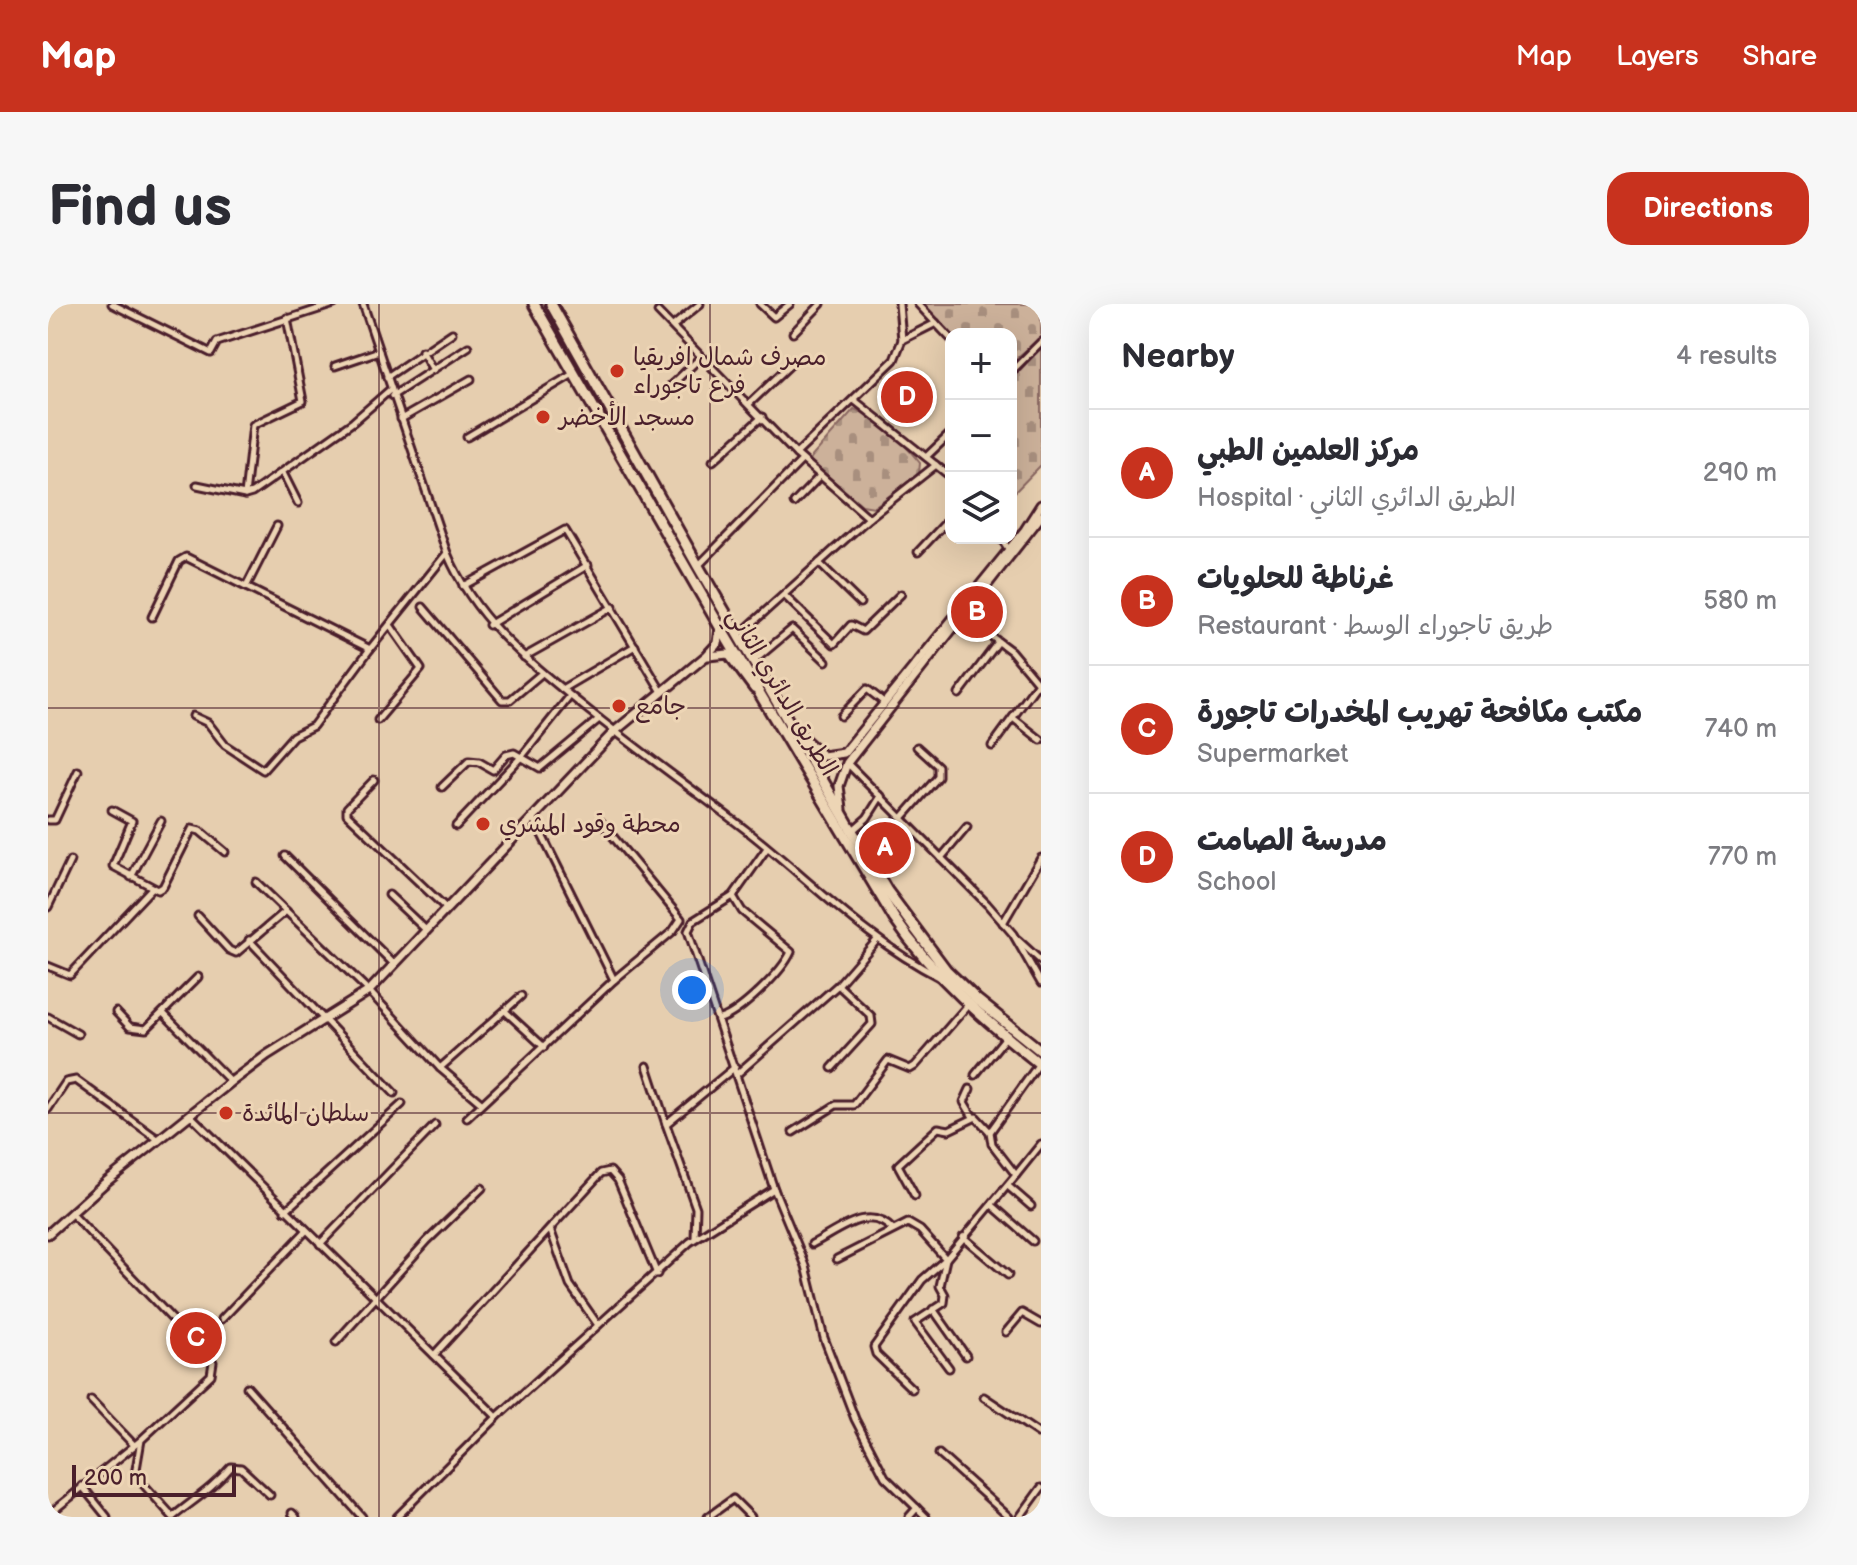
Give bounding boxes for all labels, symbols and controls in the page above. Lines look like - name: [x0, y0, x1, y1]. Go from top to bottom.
- text: Map: [40, 34, 116, 79]
- text: Map: [1516, 40, 1572, 73]
- text: Layers: [1616, 40, 1699, 73]
- text: Share: [1743, 40, 1817, 73]
- button: Directions: [1607, 172, 1809, 245]
- text: Find us: [48, 175, 232, 242]
- map controls: [945, 328, 1017, 544]
- button: +: [945, 328, 1017, 400]
- text: Nearby: [1121, 336, 1235, 377]
- text: 4 results: [1676, 341, 1777, 372]
- place label: مصرف شمال افريقيا فرع تاجوراء: [633, 343, 827, 402]
- marker: مصرف شمال افريقيا فرع تاجوراء: [608, 362, 626, 380]
- pin: D: [881, 367, 933, 427]
- place label: مسجد الأخضر: [557, 400, 695, 432]
- button: −: [945, 400, 1017, 472]
- marker: مسجد الأخضر: [534, 408, 552, 426]
- text: مركز العلمين الطبي: [1197, 433, 1419, 469]
- text: A: [1139, 458, 1155, 489]
- text: 290 m: [1703, 458, 1777, 489]
- button: layers: [945, 472, 1017, 544]
- text: Hospital · الطريق الدائري الثاني: [1197, 483, 1516, 514]
- text: غرناطة للحلويات: [1197, 561, 1394, 597]
- pin: B: [951, 582, 1003, 642]
- text: B: [1138, 586, 1156, 617]
- text: 580 m: [1703, 586, 1777, 617]
- street label: الطريق الدائري الثاني: [715, 603, 843, 784]
- text: Restaurant · طريق تاجوراء الوسط: [1197, 611, 1553, 642]
- place label: جامع: [635, 692, 686, 723]
- text: مكتب مكافحة تهريب المخدرات تاجورة: [1197, 695, 1642, 731]
- marker: جامع: [610, 697, 628, 715]
- text: C: [1138, 714, 1156, 745]
- text: 740 m: [1705, 714, 1777, 745]
- text: Supermarket: [1197, 739, 1348, 770]
- place label: محطة وقود المشري: [499, 810, 681, 841]
- marker: محطة وقود المشري: [474, 815, 492, 833]
- pin: A: [859, 818, 911, 878]
- text: مدرسة الصامت: [1197, 823, 1387, 859]
- text: D: [1138, 842, 1156, 873]
- text: 770 m: [1708, 842, 1777, 873]
- text: School: [1197, 867, 1276, 898]
- your location: [672, 970, 712, 1010]
- place label: سلطان المائدة: [242, 1099, 369, 1128]
- marker: سلطان المائدة: [217, 1104, 235, 1122]
- pin: C: [170, 1308, 222, 1368]
- scale bar: [72, 1461, 236, 1497]
- text: 200 m: [84, 1465, 147, 1492]

